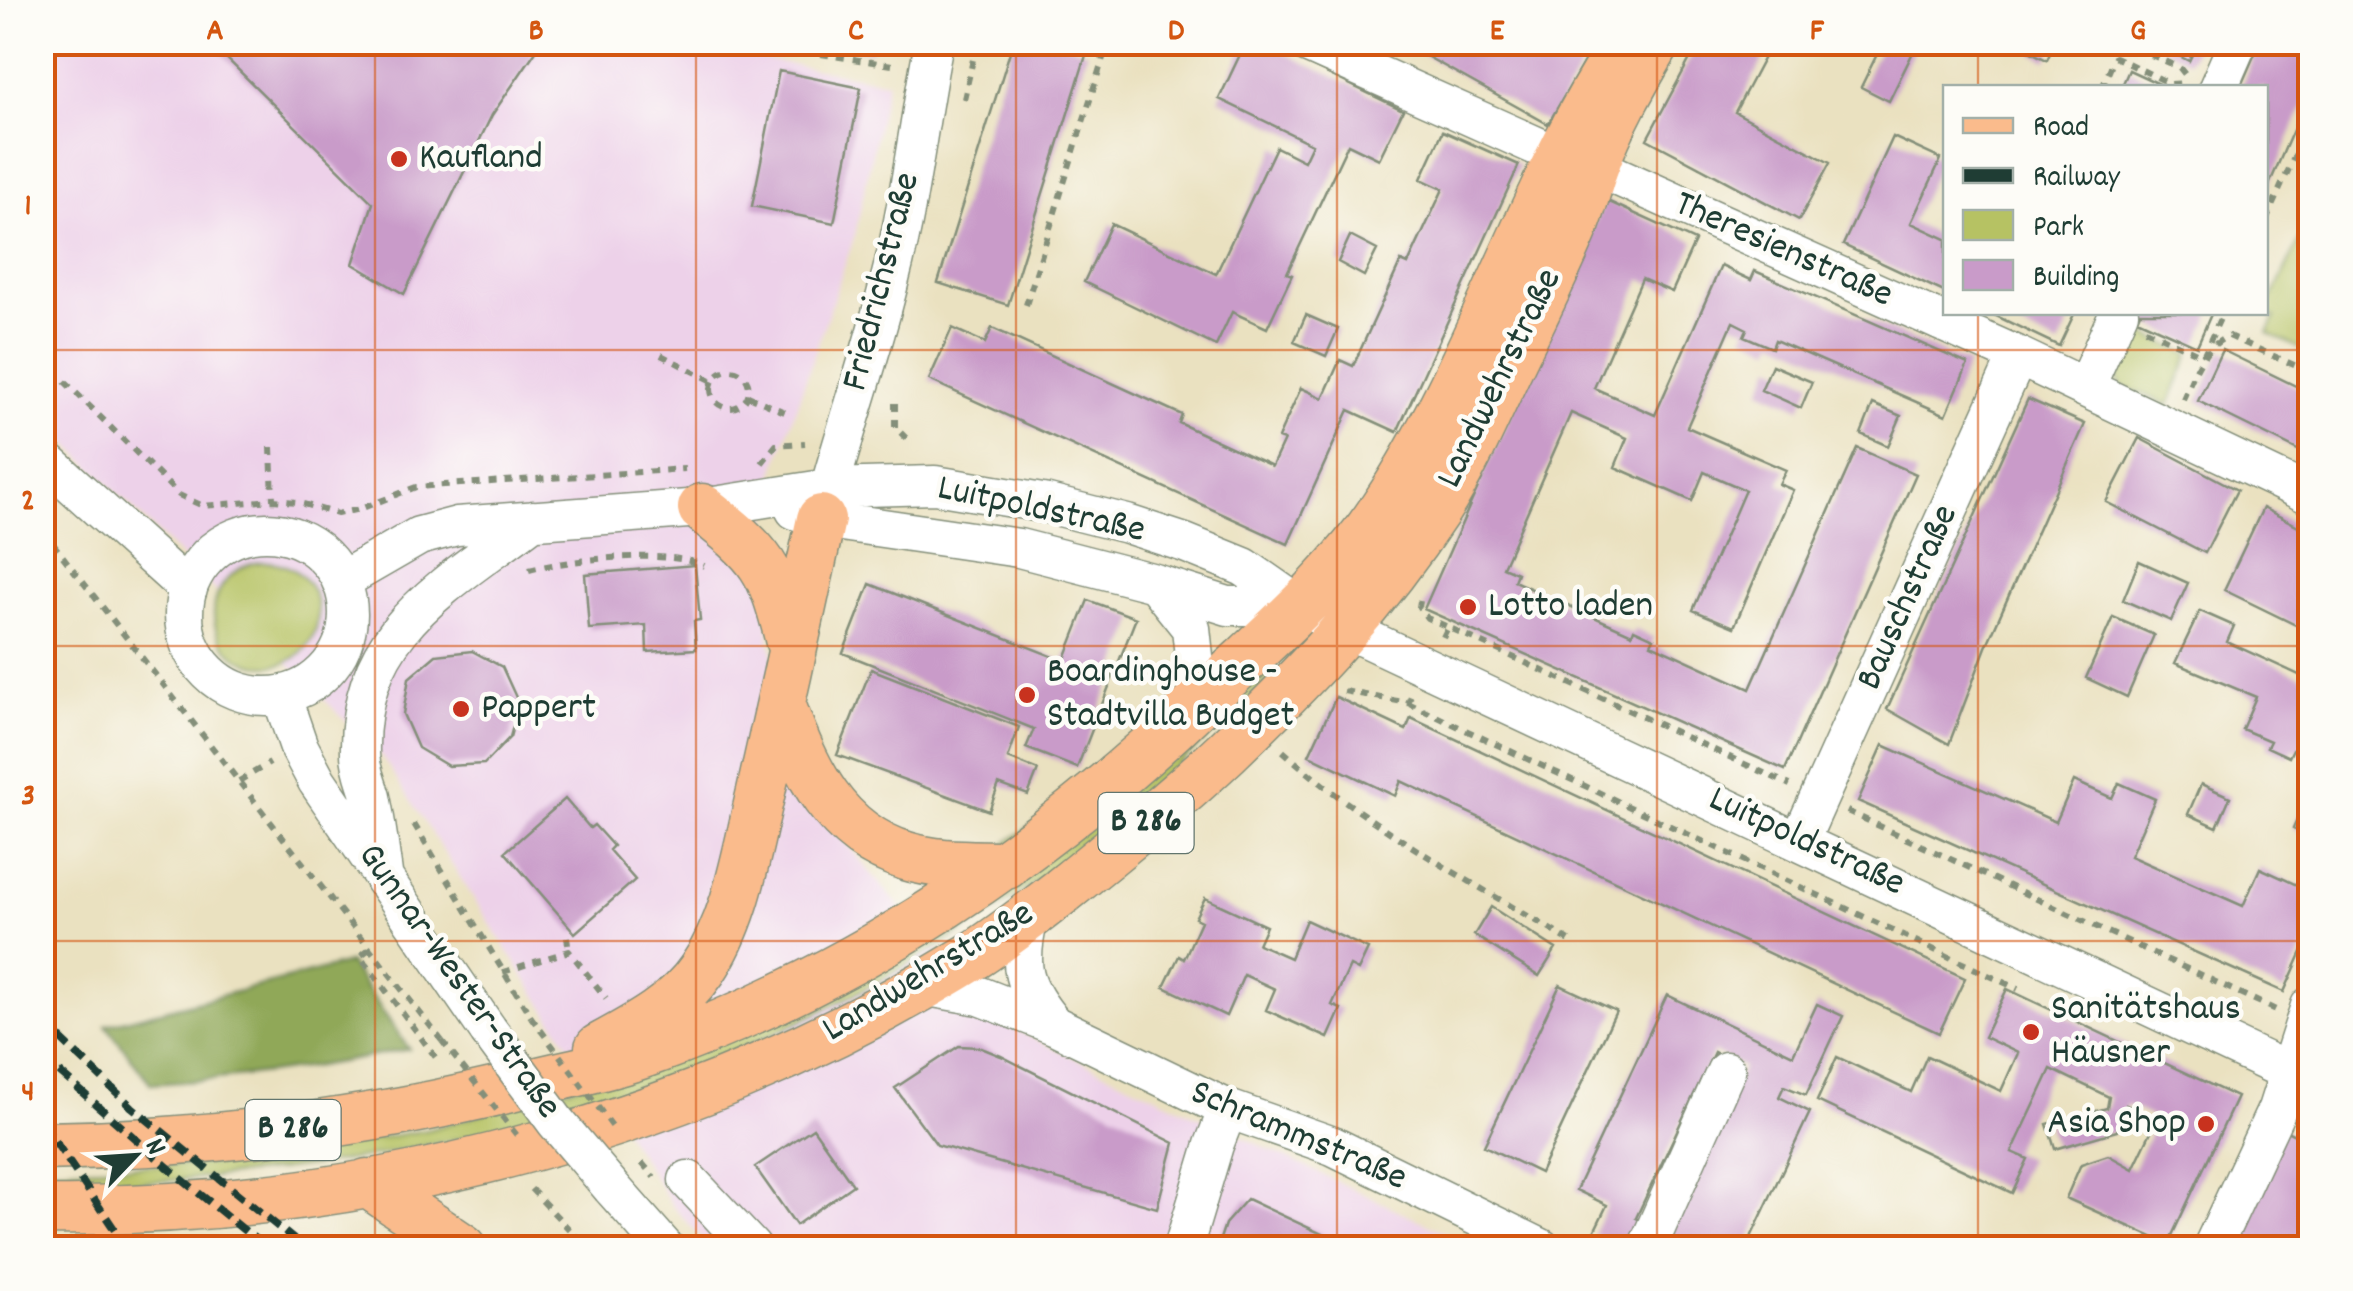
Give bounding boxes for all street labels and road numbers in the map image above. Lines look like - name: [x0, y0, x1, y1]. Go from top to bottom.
- street label: Friedrichstraße: [829, 167, 937, 397]
- street label: Theresienstraße: [1665, 178, 1901, 324]
- street label: Landwehrstraße: [1424, 260, 1578, 498]
- street label: Luitpoldstraße: [932, 462, 1150, 560]
- street label: Bauschstraße: [1844, 497, 1974, 699]
- street label: Luitpoldstraße: [1699, 774, 1913, 912]
- road number: B 286: [1098, 793, 1194, 853]
- street label: Gunnar-Wester-Straße: [342, 833, 574, 1131]
- street label: Landwehrstraße: [813, 888, 1045, 1058]
- street label: Schrammstraße: [1181, 1067, 1415, 1207]
- road number: B 286: [246, 1100, 340, 1160]

